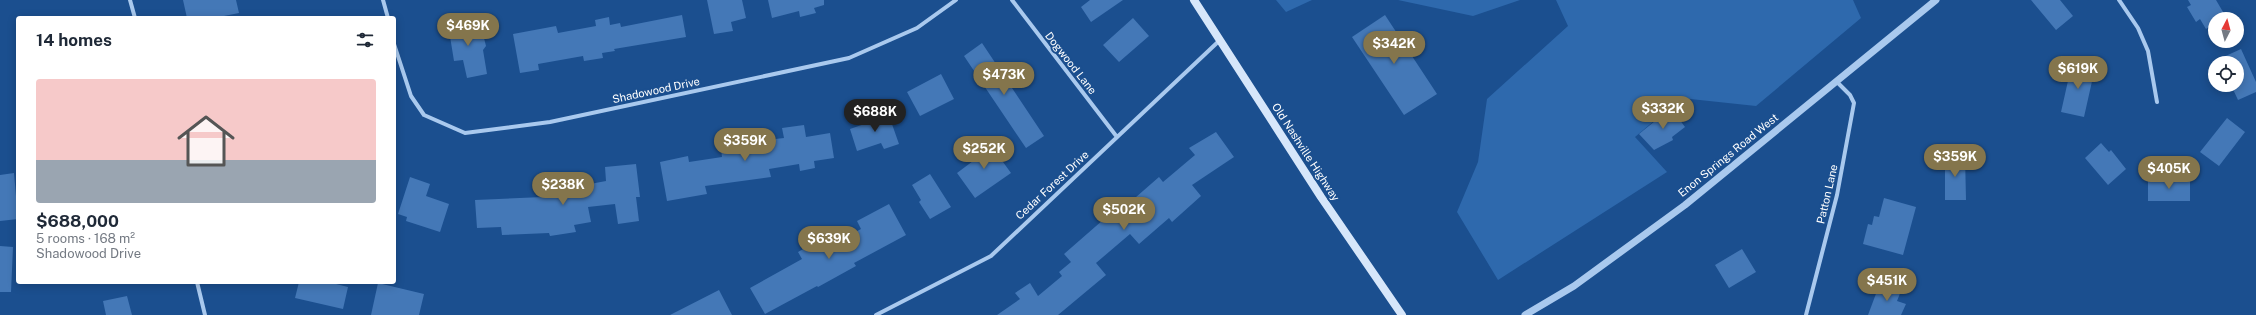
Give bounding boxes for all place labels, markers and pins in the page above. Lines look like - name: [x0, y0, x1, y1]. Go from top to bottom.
- pin: $469K: [440, 13, 496, 47]
- pin: $342K: [1366, 31, 1422, 65]
- pin: $619K: [2050, 56, 2106, 90]
- pin: $473K: [976, 62, 1032, 96]
- pin: $332K: [1635, 96, 1691, 130]
- pin: $688K: [847, 99, 903, 133]
- pin: $359K: [717, 128, 773, 162]
- pin: $252K: [956, 136, 1012, 170]
- pin: $359K: [1927, 144, 1983, 178]
- pin: $405K: [2141, 156, 2197, 190]
- pin: $238K: [535, 172, 591, 206]
- pin: $502K: [1096, 197, 1152, 231]
- pin: $639K: [801, 226, 857, 260]
- pin: $451K: [1859, 268, 1915, 302]

